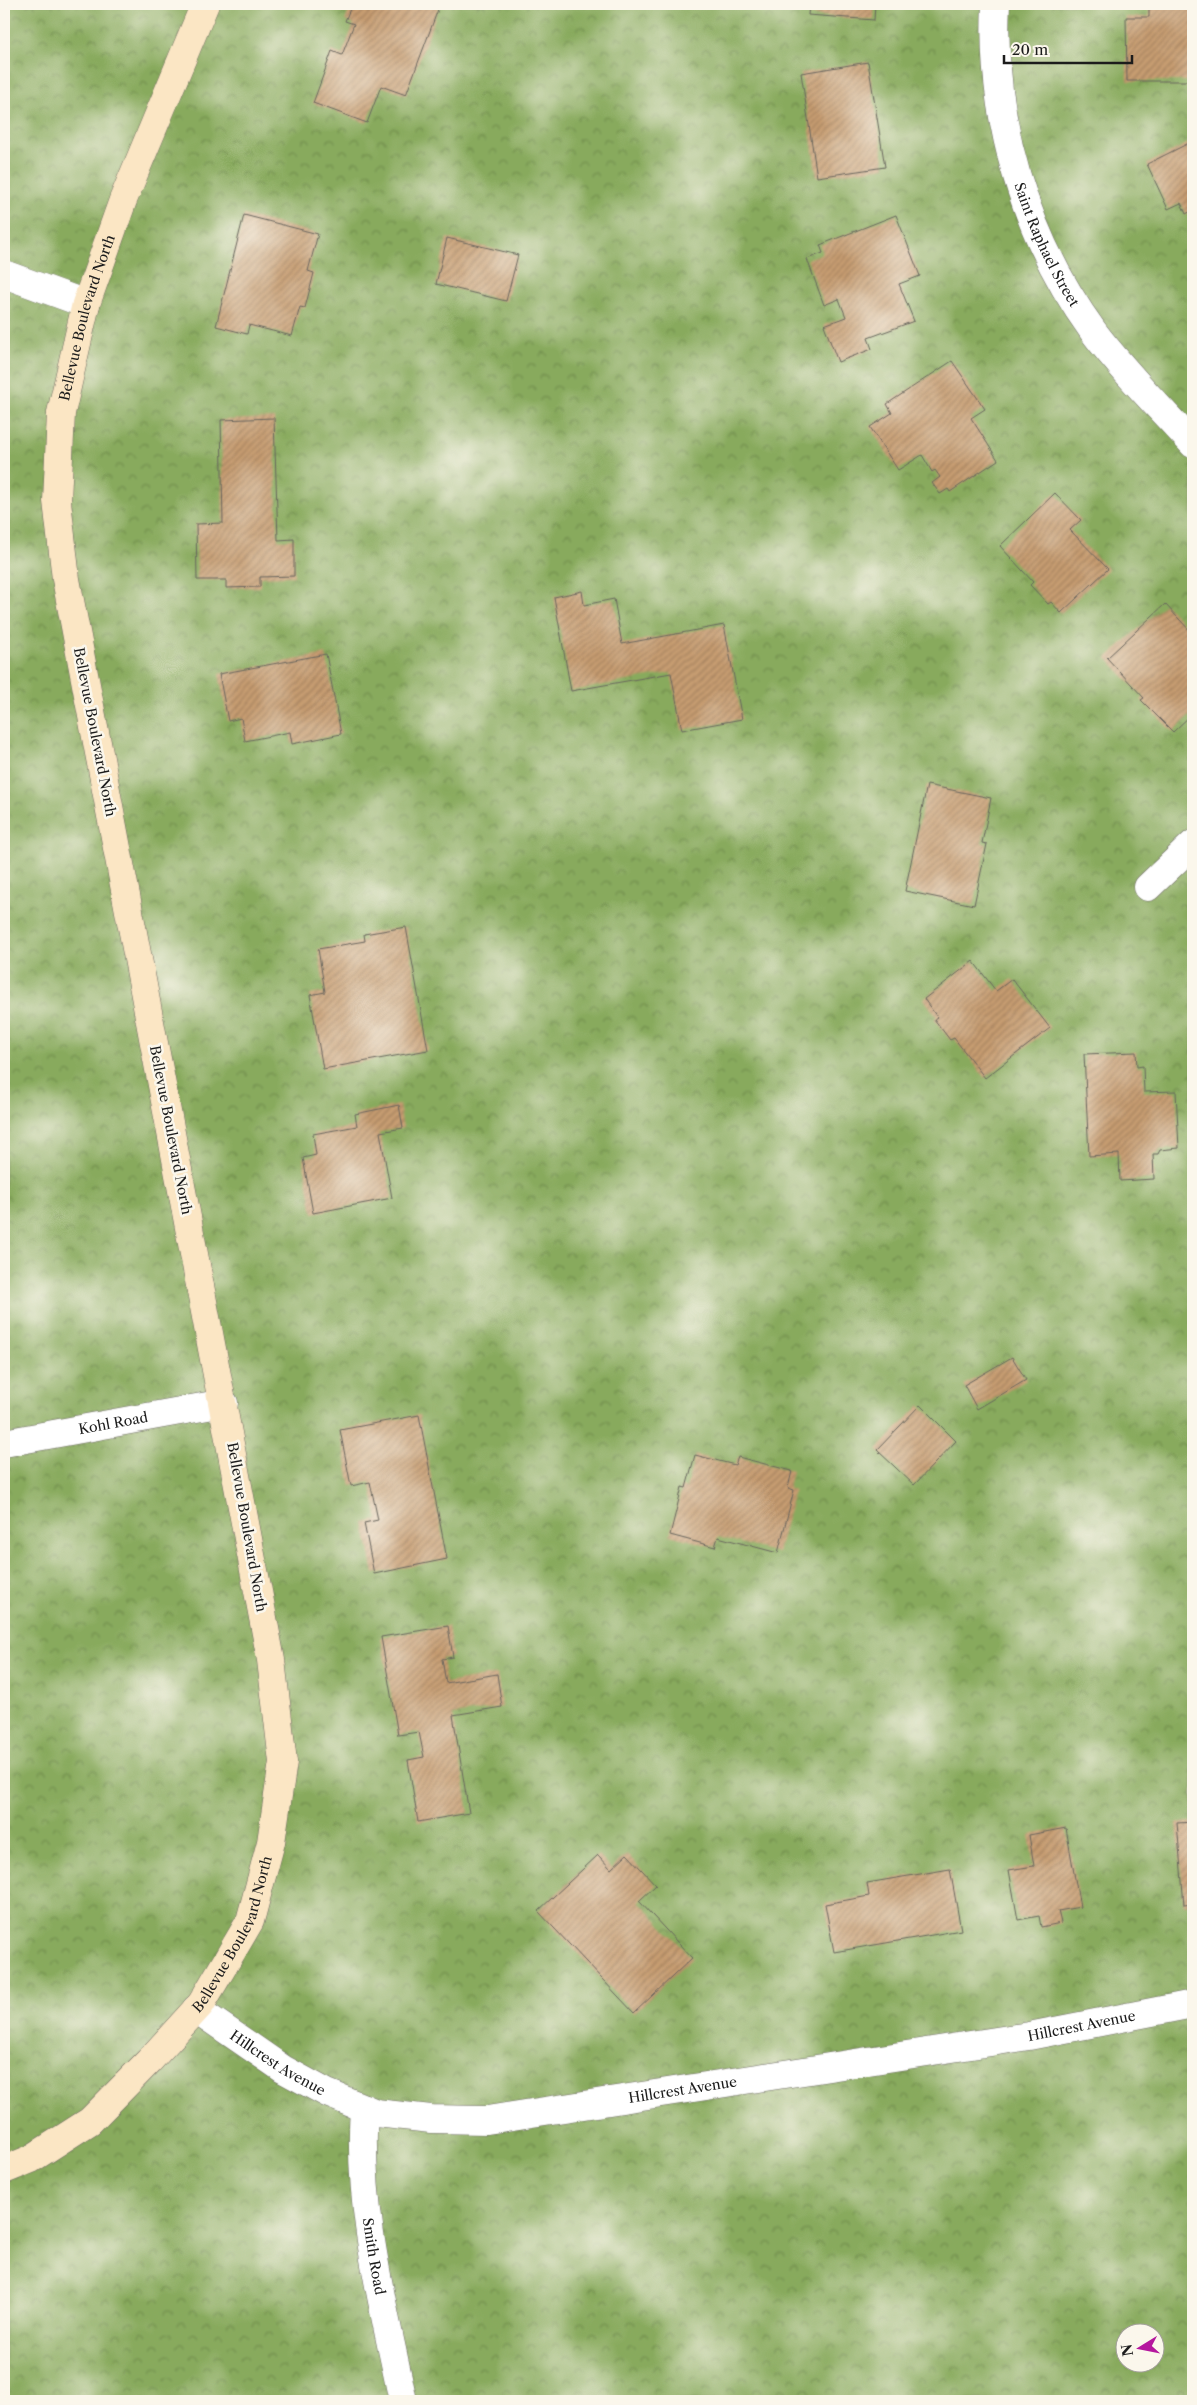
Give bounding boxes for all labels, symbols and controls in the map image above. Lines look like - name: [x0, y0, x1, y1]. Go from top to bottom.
- scale bar: [1004, 32, 1132, 64]
- text: 20 m: [1012, 40, 1048, 59]
- street label: Saint Raphael Street: [1010, 180, 1083, 310]
- street label: Bellevue Boulevard North: [55, 232, 119, 403]
- street label: Bellevue Boulevard North: [70, 646, 120, 818]
- street label: Bellevue Boulevard North: [146, 1044, 196, 1216]
- street label: Kohl Road: [77, 1408, 150, 1438]
- street label: Bellevue Boulevard North: [223, 1441, 271, 1613]
- street label: Bellevue Boulevard North: [189, 1854, 276, 2016]
- street label: Hillcrest Avenue: [1026, 2006, 1137, 2045]
- street label: Hillcrest Avenue: [227, 2026, 329, 2100]
- street label: Hillcrest Avenue: [627, 2072, 738, 2107]
- street label: Smith Road: [359, 2217, 389, 2297]
- north arrow: [1114, 2322, 1164, 2372]
- text: N: [1117, 2343, 1137, 2358]

